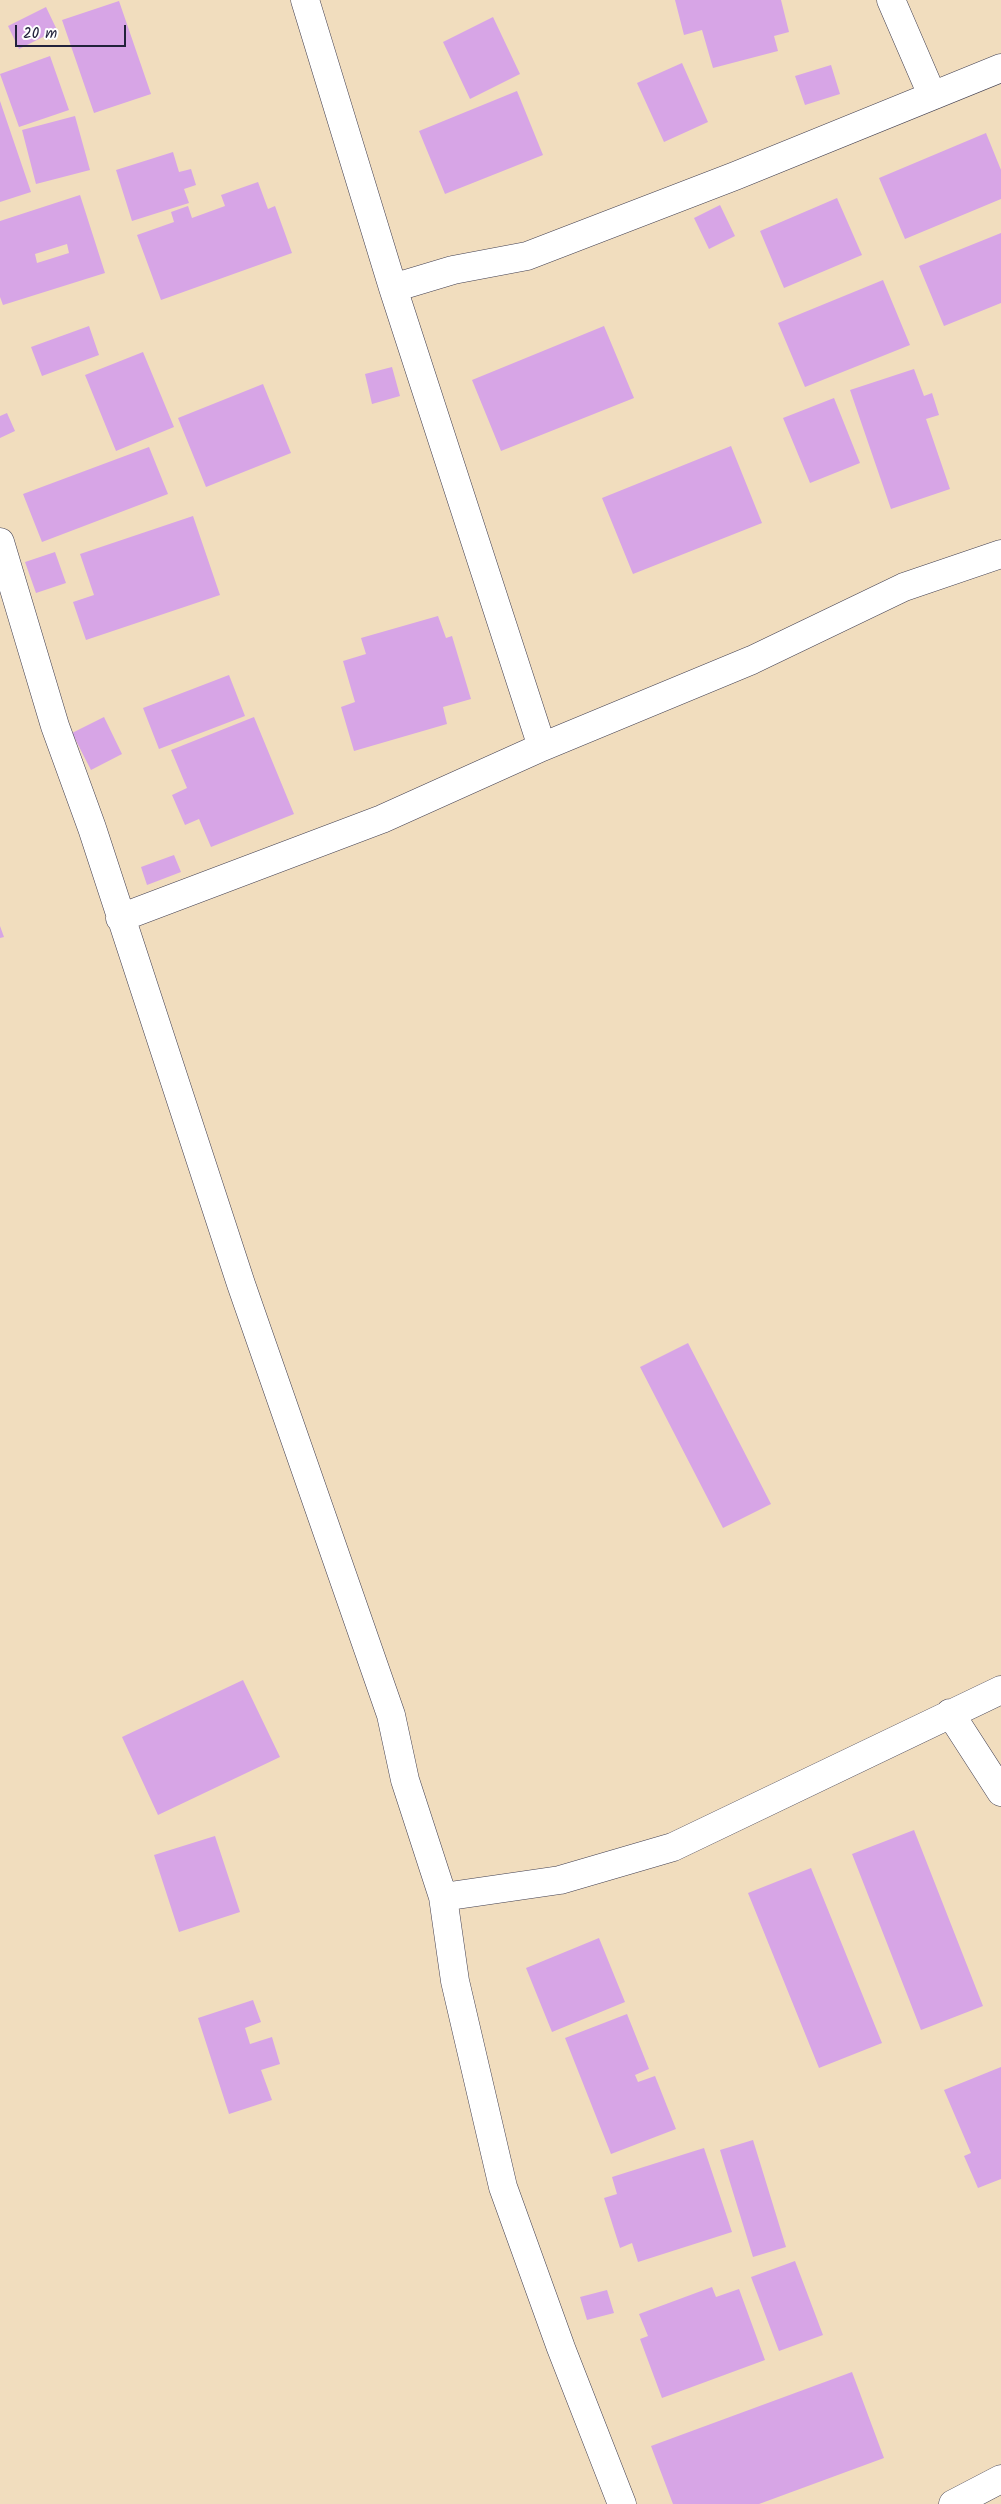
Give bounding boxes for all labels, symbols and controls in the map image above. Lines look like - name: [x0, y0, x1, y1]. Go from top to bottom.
- scale bar: [18, 15, 129, 47]
- text: 20 m: [23, 22, 57, 46]

